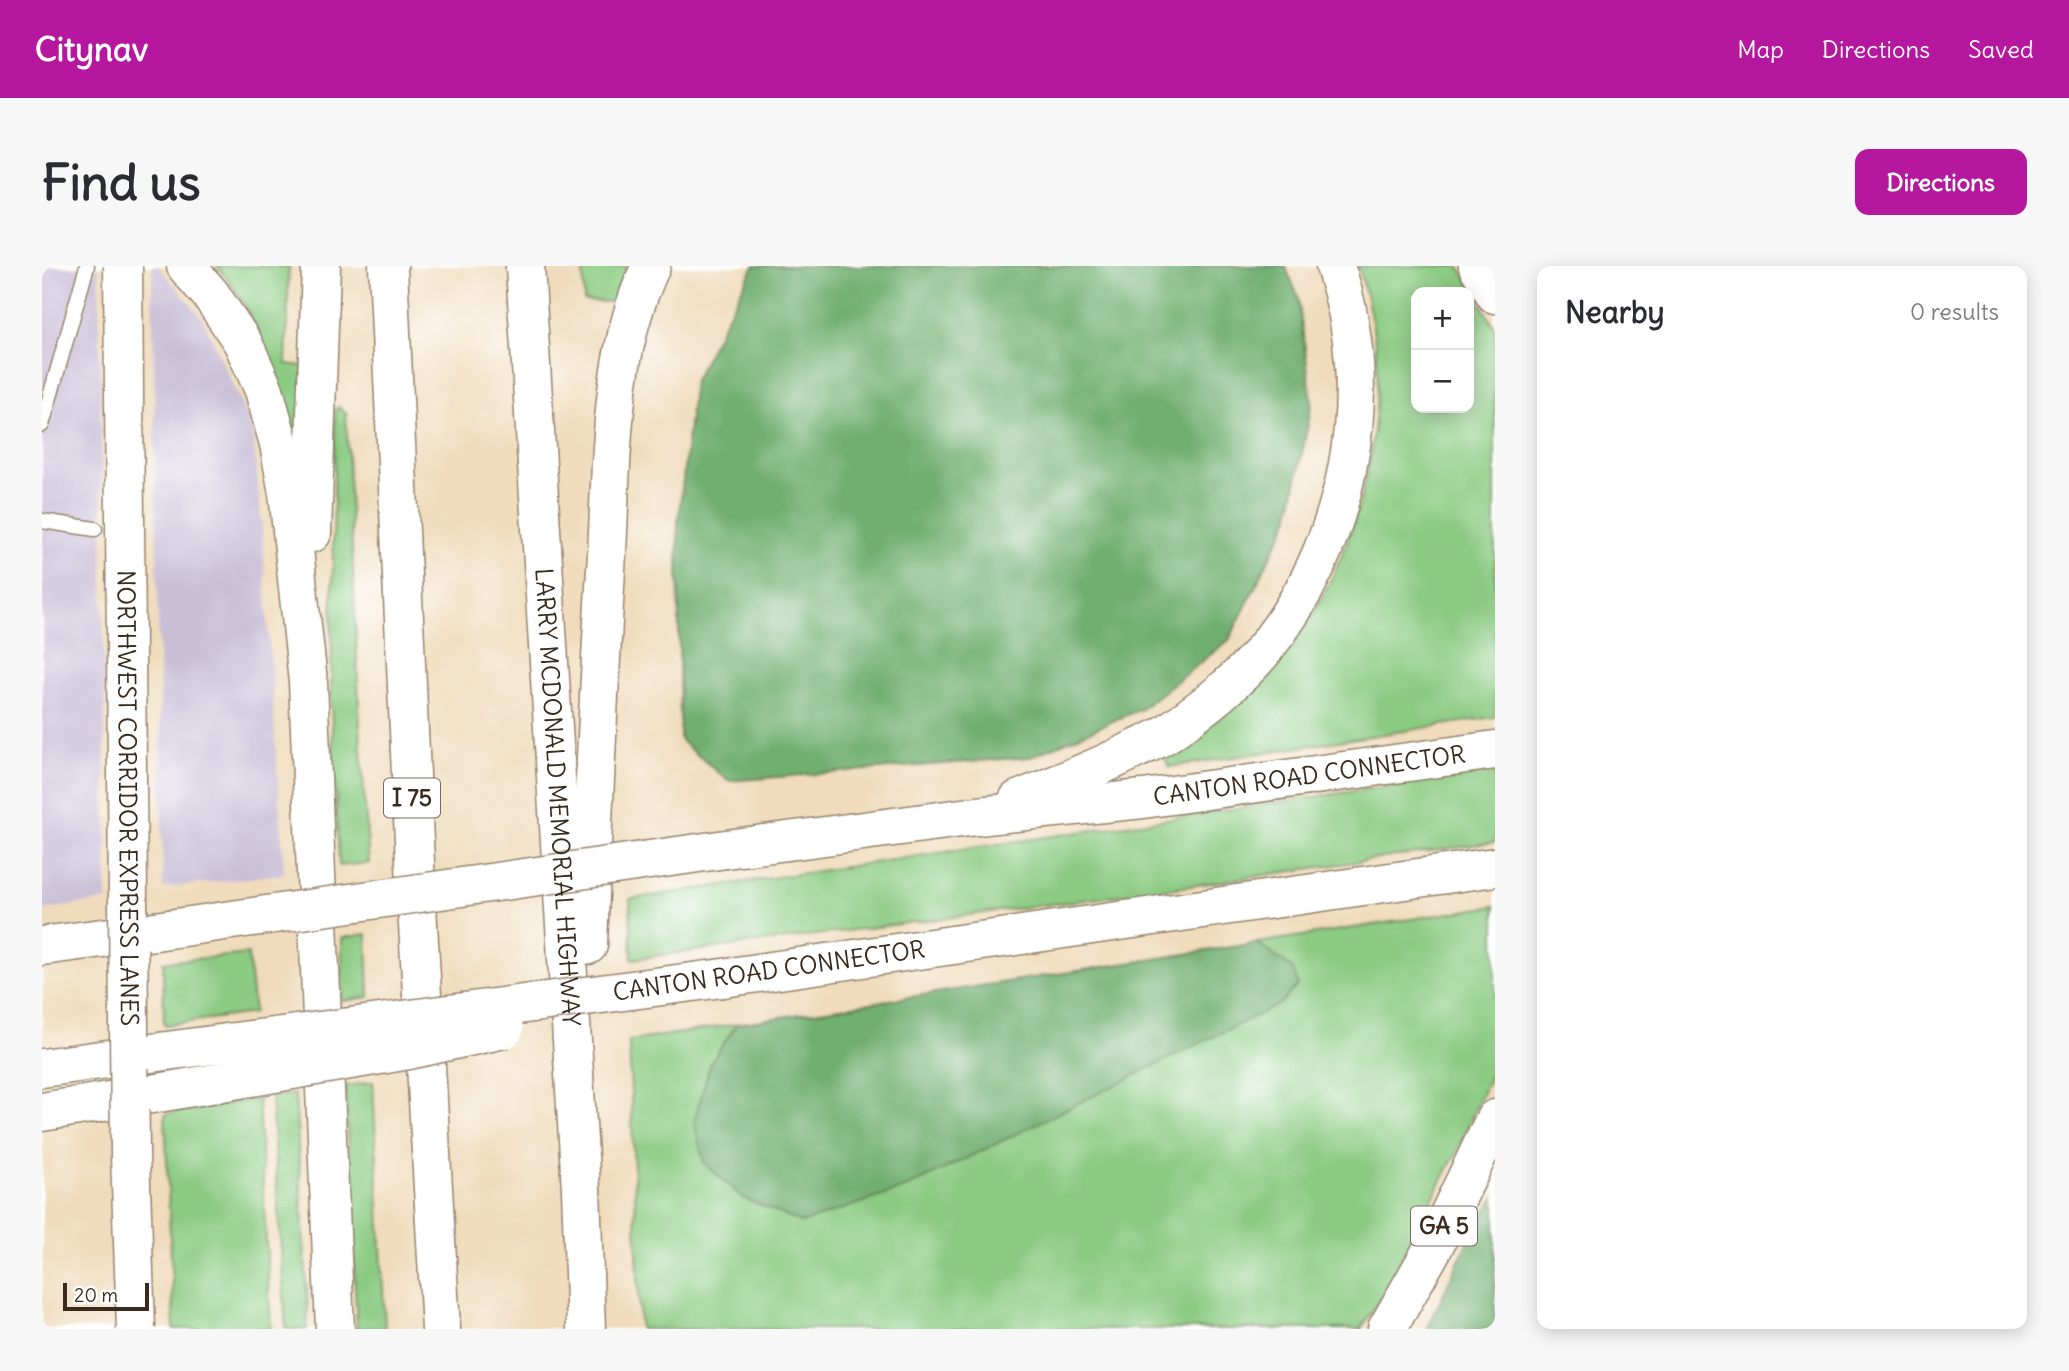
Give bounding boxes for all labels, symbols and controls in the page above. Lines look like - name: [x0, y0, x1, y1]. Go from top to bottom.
- text: Citynav: [35, 28, 148, 70]
- text: Map: [1737, 34, 1784, 64]
- text: Directions: [1822, 34, 1930, 64]
- text: Saved: [1968, 34, 2034, 64]
- button: Directions: [1855, 149, 2027, 215]
- text: Find us: [42, 152, 200, 213]
- map controls: [1411, 287, 1474, 413]
- button: +: [1411, 287, 1474, 350]
- text: Nearby: [1565, 293, 1665, 331]
- text: 0 results: [1910, 297, 1999, 326]
- button: −: [1411, 350, 1474, 413]
- street label: LARRY MCDONALD MEMORIAL HIGHWAY: [529, 567, 587, 1027]
- street label: NORTHWEST CORRIDOR EXPRESS LANES: [111, 570, 145, 1026]
- street label: CANTON ROAD CONNECTOR: [1151, 738, 1467, 811]
- road number: I 75: [384, 778, 440, 818]
- street label: CANTON ROAD CONNECTOR: [611, 933, 927, 1007]
- road number: GA 5: [1411, 1206, 1477, 1245]
- scale bar: [63, 1280, 149, 1312]
- text: 20 m: [74, 1283, 118, 1307]

